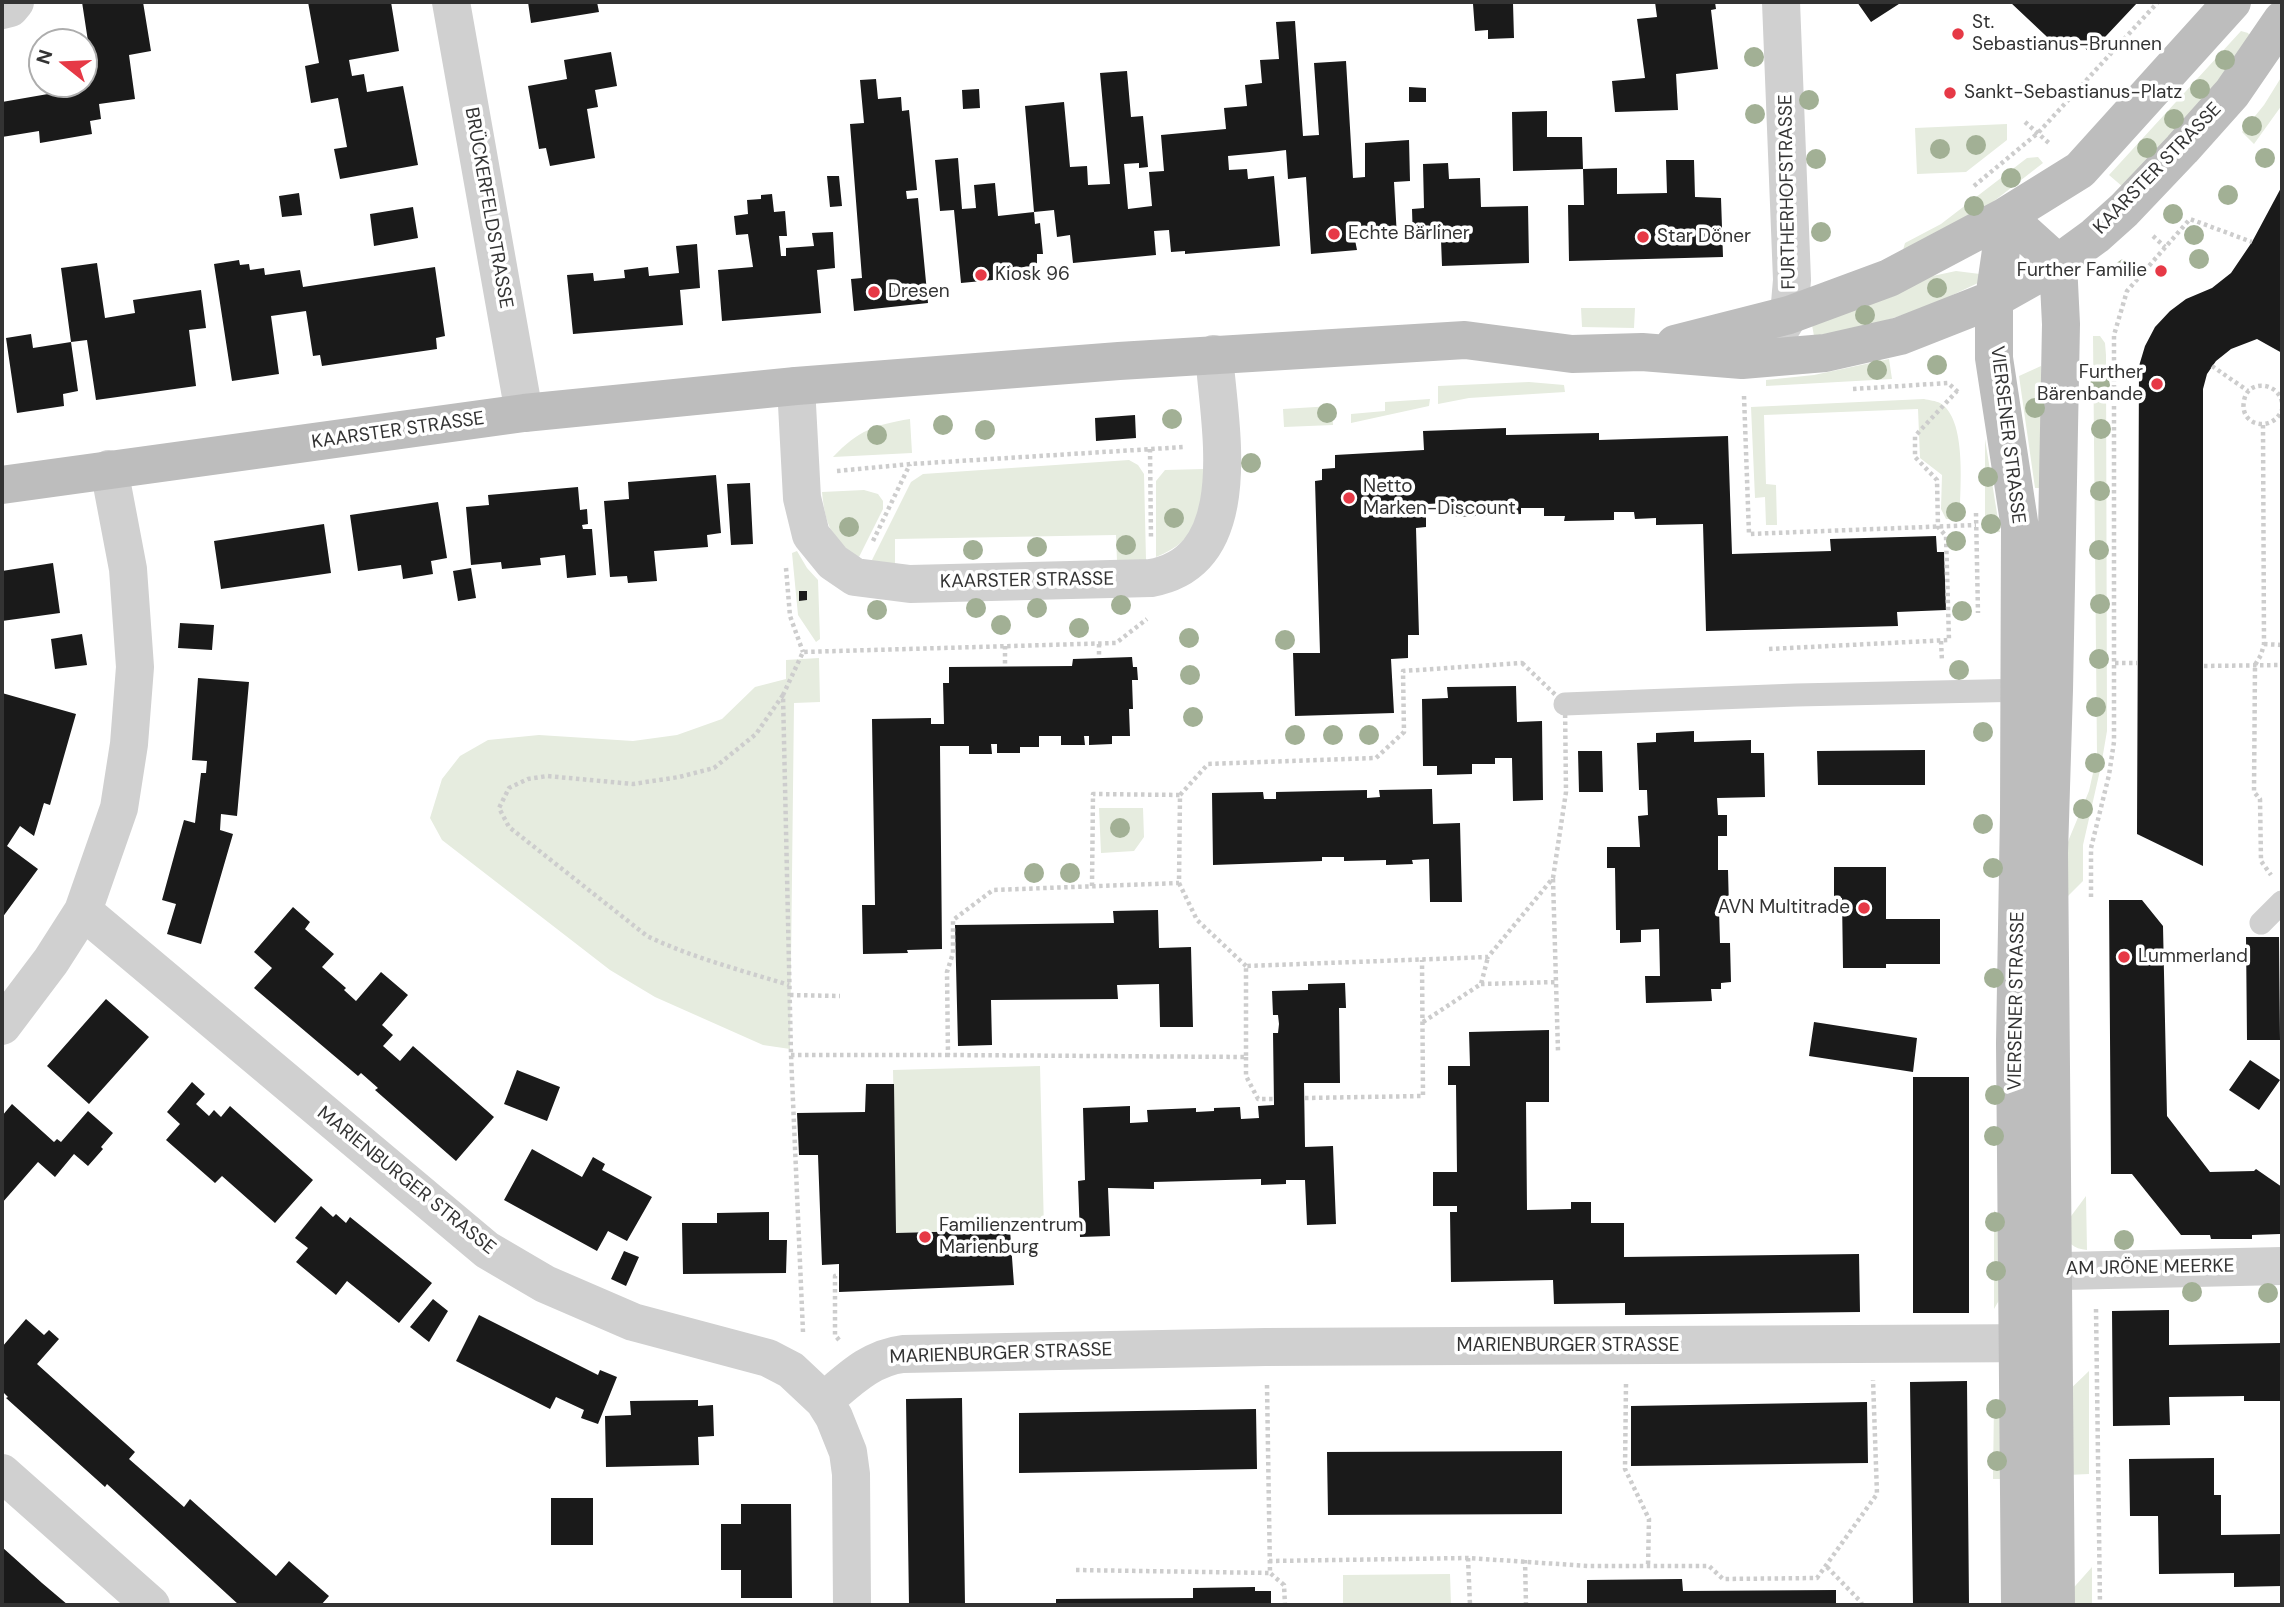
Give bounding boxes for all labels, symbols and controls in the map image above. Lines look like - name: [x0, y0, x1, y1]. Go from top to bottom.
- place label: St. Sebastianus-Brunnen: [1972, 12, 2162, 56]
- marker: St. Sebastianus-Brunnen: [1950, 26, 1966, 42]
- north arrow: [28, 28, 98, 98]
- text: N: [30, 47, 58, 67]
- place label: Sankt-Sebastianus-Platz: [1964, 82, 2182, 104]
- marker: Sankt-Sebastianus-Platz: [1942, 85, 1958, 101]
- street label: FURTHERHOFSTRASSE: [1775, 94, 1801, 290]
- street label: KAARSTER STRASSE: [2089, 98, 2227, 240]
- street label: BRÜCKERFELDSTRASSE: [459, 106, 517, 310]
- place label: Echte Bärliner: [1348, 223, 1470, 245]
- marker: Echte Bärliner: [1326, 226, 1342, 242]
- place label: Star Döner: [1657, 226, 1751, 248]
- marker: Star Döner: [1635, 229, 1651, 245]
- place label: Further Familie: [2017, 260, 2147, 282]
- marker: Further Familie: [2153, 263, 2169, 279]
- place label: Kiosk 96: [995, 264, 1070, 286]
- marker: Kiosk 96: [973, 267, 989, 283]
- place label: Dresen: [888, 281, 950, 303]
- marker: Dresen: [866, 284, 882, 300]
- street label: VIERSENER STRASSE: [1985, 345, 2029, 525]
- place label: Further Bärenbande: [2037, 362, 2143, 406]
- marker: Further Bärenbande: [2149, 376, 2165, 392]
- street label: KAARSTER STRASSE: [310, 408, 486, 454]
- place label: Netto Marken-Discount: [1363, 476, 1516, 520]
- marker: Netto Marken-Discount: [1341, 490, 1357, 506]
- street label: KAARSTER STRASSE: [940, 568, 1114, 594]
- place label: AVN Multitrade: [1718, 897, 1850, 919]
- marker: AVN Multitrade: [1856, 900, 1872, 916]
- street label: VIERSENER STRASSE: [2004, 911, 2030, 1091]
- place label: Lummerland: [2138, 946, 2248, 968]
- marker: Lummerland: [2116, 949, 2132, 965]
- street label: MARIENBURGER STRASSE: [312, 1102, 500, 1260]
- place label: Familienzentrum Marienburg: [939, 1215, 1084, 1259]
- marker: Familienzentrum Marienburg: [917, 1229, 933, 1245]
- street label: AM JRÖNE MEERKE: [2065, 1255, 2235, 1281]
- street label: MARIENBURGER STRASSE: [1457, 1335, 1679, 1357]
- street label: MARIENBURGER STRASSE: [889, 1339, 1113, 1369]

